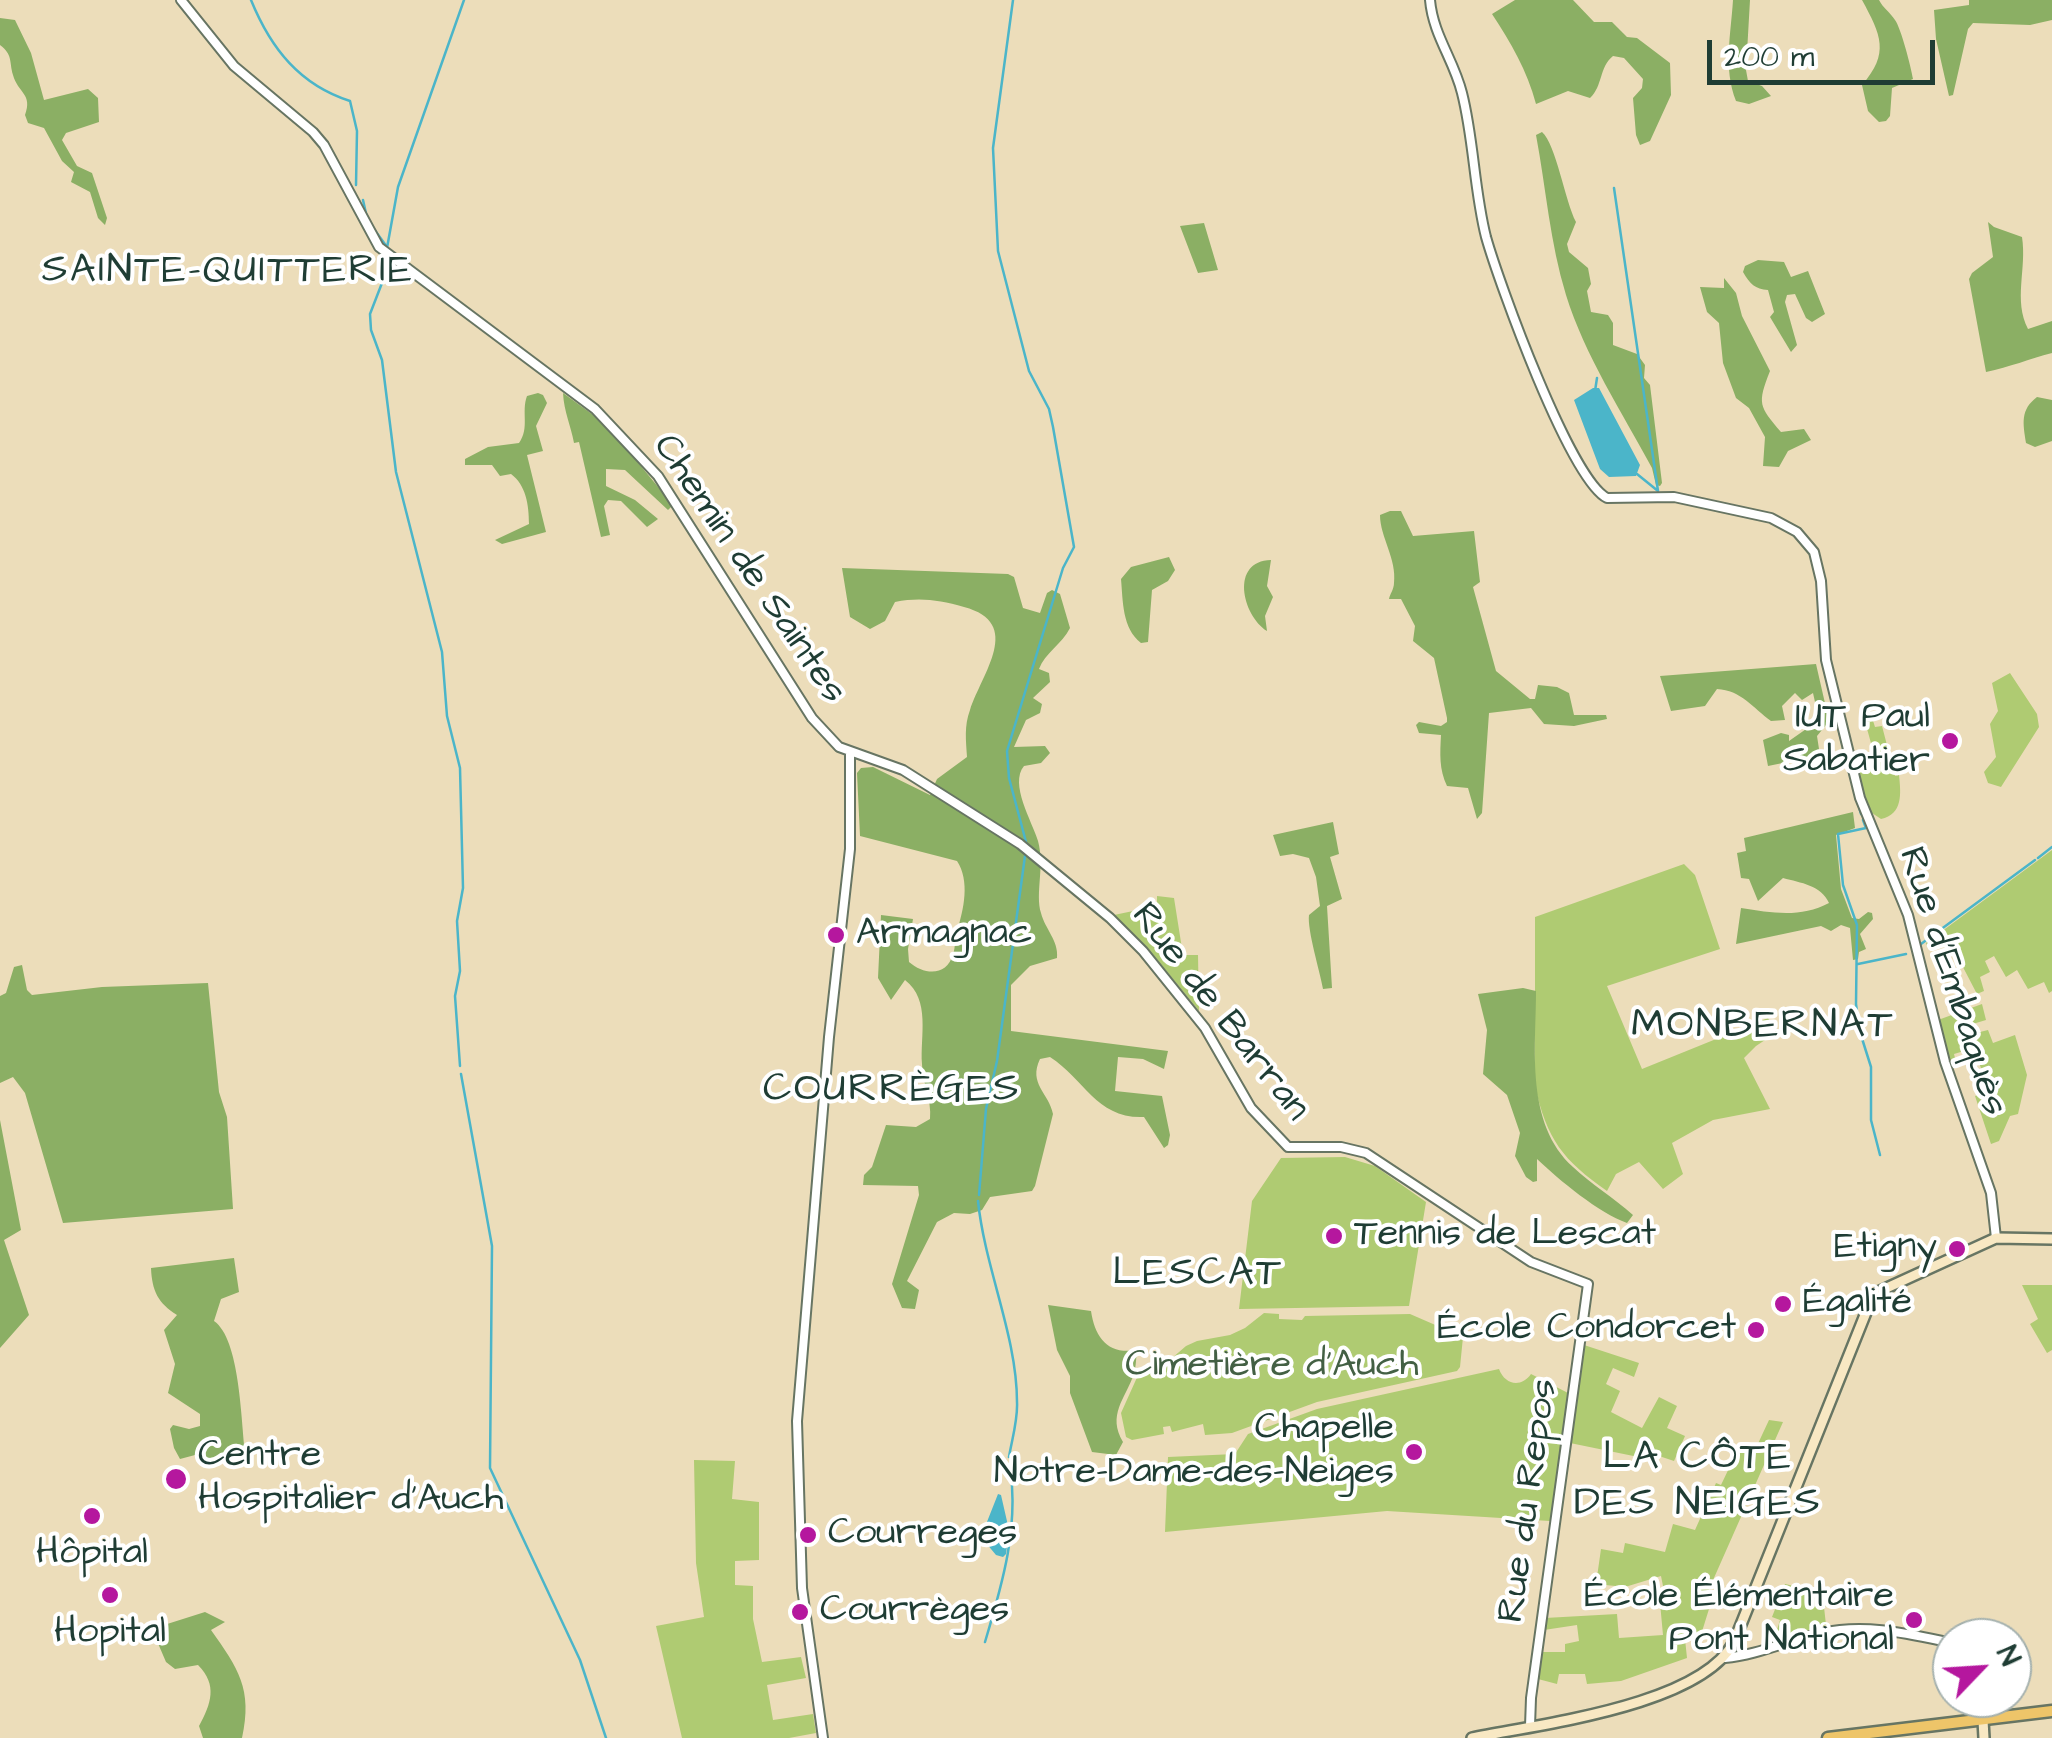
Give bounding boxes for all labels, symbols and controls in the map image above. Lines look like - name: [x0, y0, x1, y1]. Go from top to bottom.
- scale bar: [1712, 20, 1940, 82]
- text: 200 m: [1724, 36, 1814, 78]
- district label: SAINTE-QUITTERIE: [42, 249, 414, 297]
- street label: Chemin de Saintes: [641, 427, 855, 713]
- place label: IUT Paul Sabatier: [1783, 696, 1930, 786]
- marker: IUT Paul Sabatier: [1939, 730, 1961, 752]
- street label: Rue d'Embaquès: [1886, 842, 2016, 1122]
- street label: Rue de Barran: [1120, 895, 1318, 1131]
- place label: Armagnac: [856, 912, 1032, 958]
- marker: Armagnac: [825, 924, 847, 946]
- district label: MONBERNAT: [1631, 1004, 1895, 1052]
- district label: COURRÈGES: [763, 1068, 1021, 1116]
- place label: Tennis de Lescat: [1354, 1213, 1656, 1259]
- marker: Tennis de Lescat: [1323, 1225, 1345, 1247]
- place label: Etigny: [1834, 1226, 1937, 1272]
- marker: Etigny: [1946, 1238, 1968, 1260]
- district label: LESCAT: [1113, 1252, 1283, 1300]
- place label: Égalité: [1803, 1281, 1912, 1327]
- marker: Égalité: [1772, 1293, 1794, 1315]
- place label: École Condorcet: [1437, 1307, 1736, 1353]
- marker: École Condorcet: [1745, 1319, 1767, 1341]
- park label: Cimetière d'Auch: [1125, 1344, 1419, 1390]
- street label: Rue du Repos: [1490, 1376, 1570, 1626]
- place label: Chapelle Notre-Dame-des-Neiges: [994, 1407, 1394, 1496]
- place label: Centre Hospitalier d'Auch: [198, 1434, 504, 1524]
- district label: LA CÔTE DES NEIGES: [1574, 1436, 1822, 1530]
- marker: Chapelle Notre-Dame-des-Neiges: [1403, 1441, 1425, 1463]
- marker: Centre Hospitalier d'Auch: [163, 1466, 189, 1492]
- marker: Hôpital: [81, 1505, 103, 1527]
- place label: Courreges: [828, 1512, 1017, 1558]
- marker: Courreges: [797, 1524, 819, 1546]
- place label: Hôpital: [36, 1532, 148, 1578]
- place label: École Élémentaire Pont National: [1584, 1575, 1894, 1665]
- marker: Hopital: [99, 1584, 121, 1606]
- place label: Courrèges: [820, 1589, 1009, 1635]
- marker: Courrèges: [789, 1601, 811, 1623]
- marker: École Élémentaire Pont National: [1903, 1609, 1925, 1631]
- place label: Hopital: [54, 1611, 166, 1657]
- north arrow: [1932, 1618, 2032, 1718]
- text: N: [1986, 1640, 2029, 1672]

